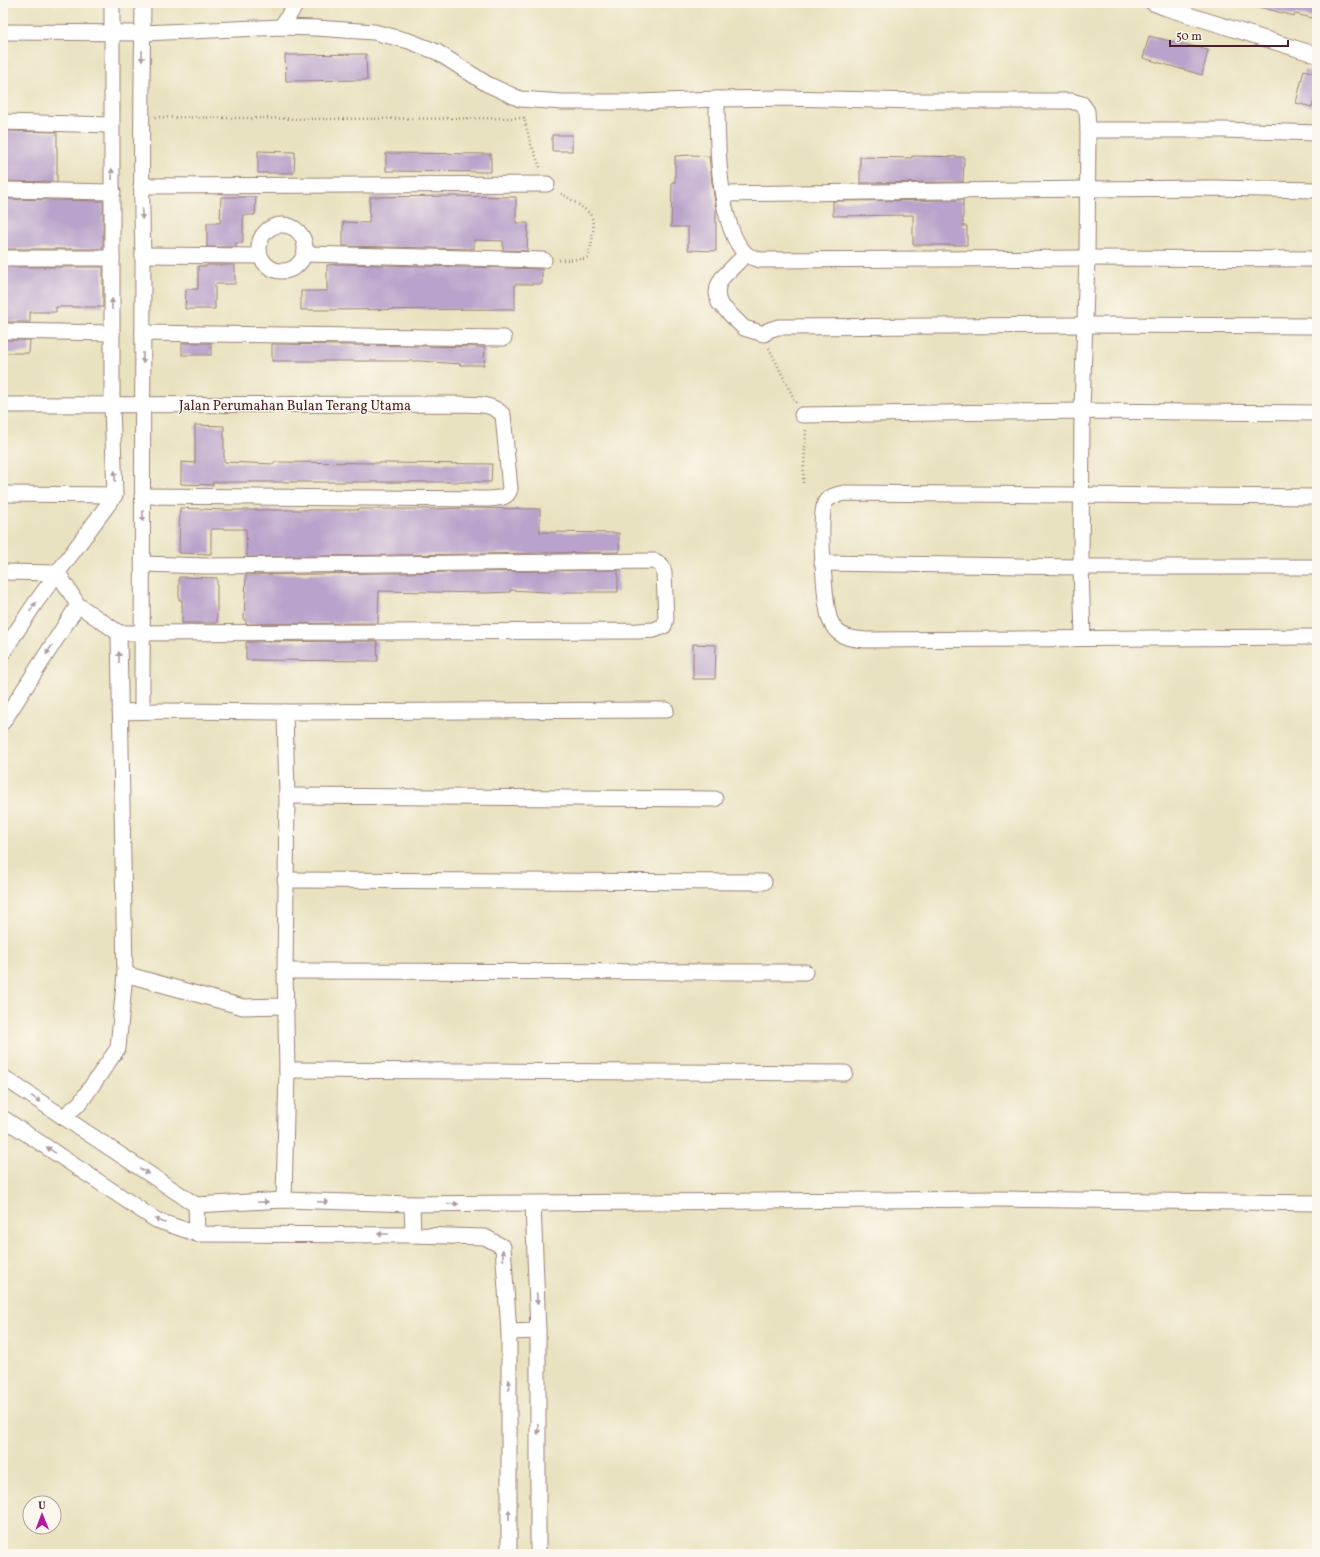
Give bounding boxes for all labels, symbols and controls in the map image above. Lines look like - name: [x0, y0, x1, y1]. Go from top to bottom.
- scale bar: [1170, 22, 1288, 48]
- text: 50 m: [1176, 29, 1202, 45]
- one-way arrow: [139, 50, 145, 63]
- one-way arrow: [109, 168, 116, 180]
- one-way arrow: [139, 208, 145, 221]
- one-way arrow: [109, 297, 115, 310]
- one-way arrow: [140, 352, 146, 365]
- street label: Jalan Perumahan Bulan Terang Utama: [179, 397, 411, 416]
- one-way arrow: [111, 470, 118, 482]
- one-way arrow: [139, 510, 146, 522]
- one-way arrow: [29, 602, 37, 612]
- one-way arrow: [45, 645, 53, 655]
- one-way arrow: [116, 650, 122, 663]
- one-way arrow: [30, 1095, 41, 1103]
- one-way arrow: [46, 1146, 56, 1154]
- one-way arrow: [138, 1167, 150, 1174]
- one-way arrow: [257, 1198, 269, 1205]
- one-way arrow: [317, 1198, 329, 1205]
- one-way arrow: [447, 1201, 460, 1207]
- one-way arrow: [154, 1218, 165, 1224]
- one-way arrow: [377, 1231, 389, 1238]
- one-way arrow: [500, 1249, 507, 1261]
- one-way arrow: [533, 1293, 540, 1305]
- one-way arrow: [506, 1378, 512, 1391]
- one-way arrow: [535, 1423, 541, 1436]
- north arrow: [22, 1495, 62, 1535]
- text: U: [38, 1499, 46, 1514]
- one-way arrow: [506, 1508, 512, 1521]

